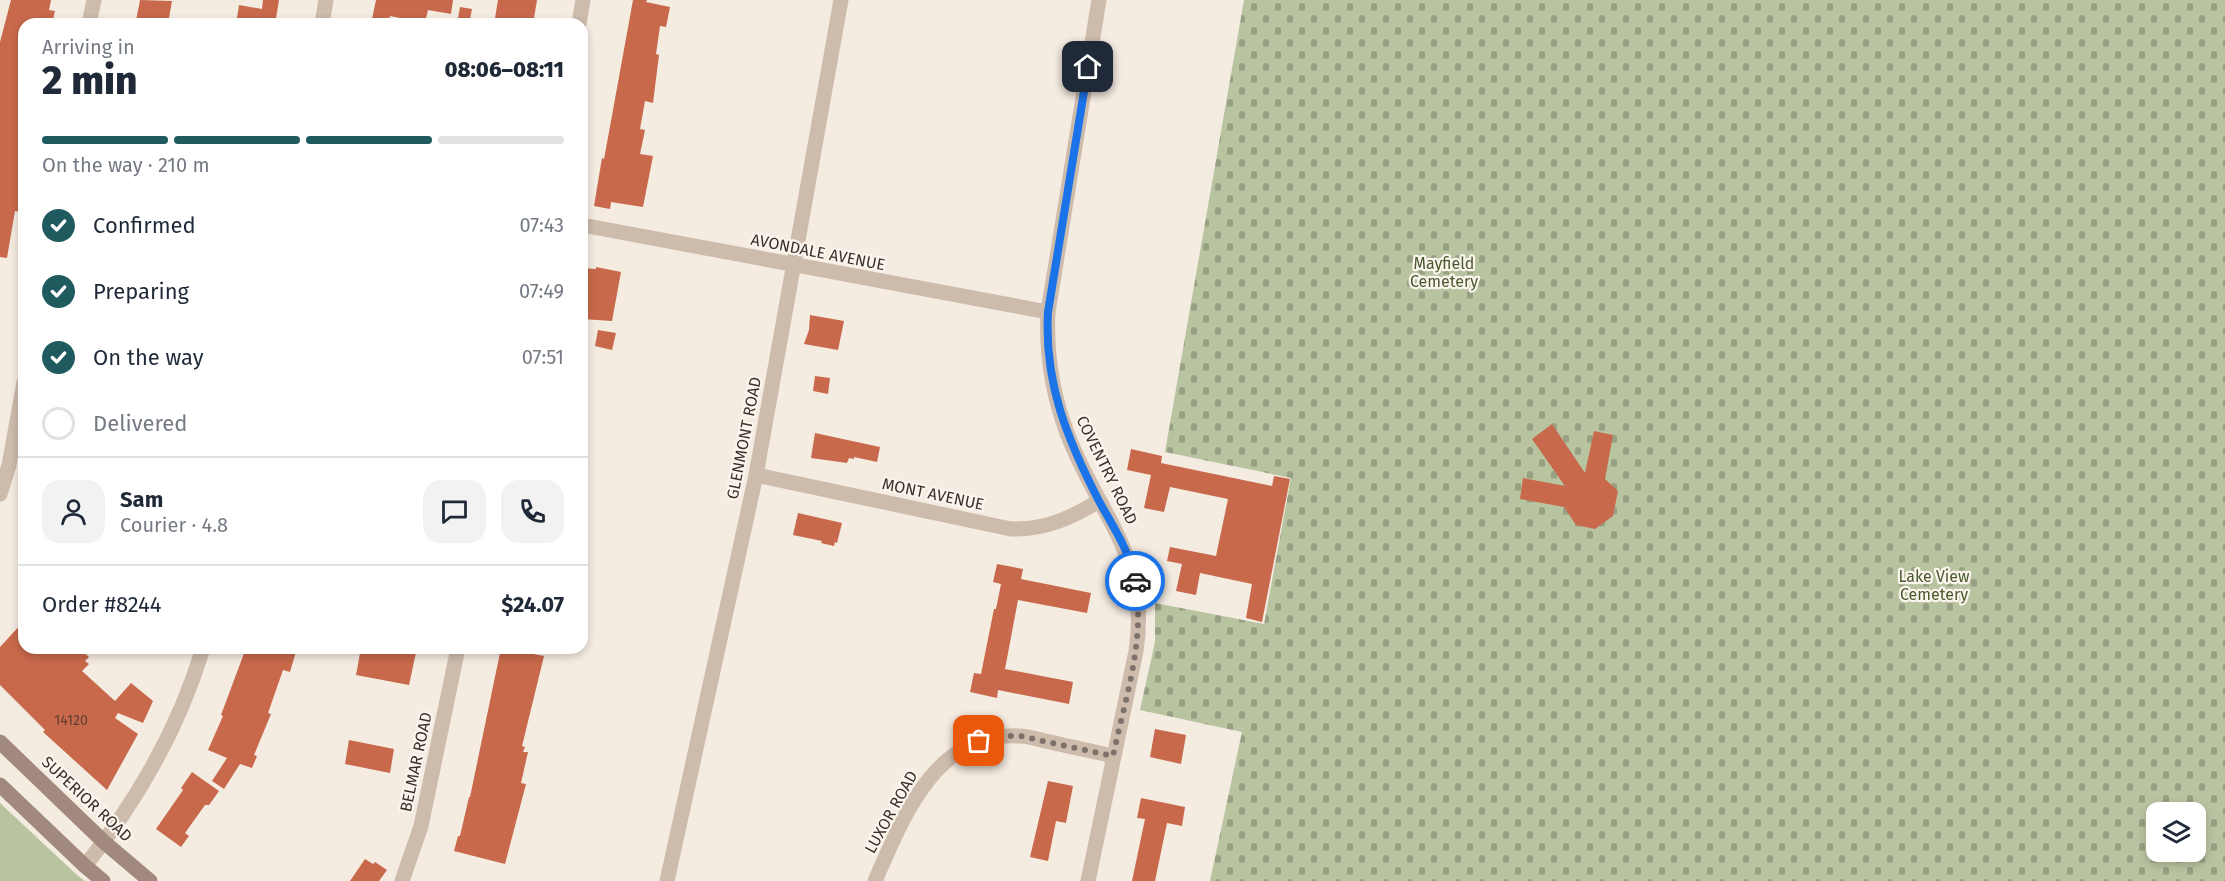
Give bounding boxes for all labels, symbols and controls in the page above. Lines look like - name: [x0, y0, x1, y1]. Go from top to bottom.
- text: Arriving in: [42, 35, 135, 59]
- pin: [1062, 41, 1113, 92]
- icon: home: [1071, 50, 1104, 83]
- text: 08:06–08:11: [445, 56, 564, 83]
- text: 2 min: [42, 58, 138, 104]
- text: On the way · 210 m: [42, 153, 210, 177]
- icon: check: [42, 209, 75, 242]
- text: Confirmed: [93, 212, 196, 239]
- text: 07:43: [519, 213, 564, 237]
- street label: AVONDALE AVENUE: [749, 230, 887, 274]
- park label: Mayfield Cemetery: [1410, 254, 1478, 291]
- icon: check: [42, 275, 75, 308]
- text: Preparing: [93, 278, 189, 305]
- text: 07:49: [519, 279, 564, 303]
- icon: check: [42, 341, 75, 374]
- text: On the way: [93, 344, 204, 371]
- text: 07:51: [522, 345, 564, 369]
- street label: GLENMONT ROAD: [723, 375, 765, 501]
- text: Delivered: [93, 410, 188, 437]
- street label: COVENTRY ROAD: [1072, 413, 1142, 527]
- street label: MONT AVENUE: [881, 474, 985, 514]
- button: person: [42, 480, 105, 543]
- button: chat: [423, 480, 486, 543]
- button: phone: [501, 480, 564, 543]
- text: Sam: [120, 486, 163, 513]
- text: Courier · 4.8: [120, 513, 228, 537]
- courier: [1105, 551, 1165, 611]
- icon: car: [1119, 565, 1152, 598]
- park label: Lake View Cemetery: [1898, 567, 1970, 604]
- text: Order #8244: [42, 591, 162, 618]
- text: $24.07: [501, 591, 564, 618]
- street label: BELMAR ROAD: [396, 710, 436, 814]
- house number: 14120: [54, 712, 88, 729]
- pin: [953, 715, 1004, 766]
- icon: bag: [962, 724, 995, 757]
- street label: SUPERIOR ROAD: [38, 752, 136, 846]
- street label: LUXOR ROAD: [861, 767, 921, 857]
- map controls: [2146, 802, 2206, 862]
- button: layers: [2146, 802, 2206, 862]

